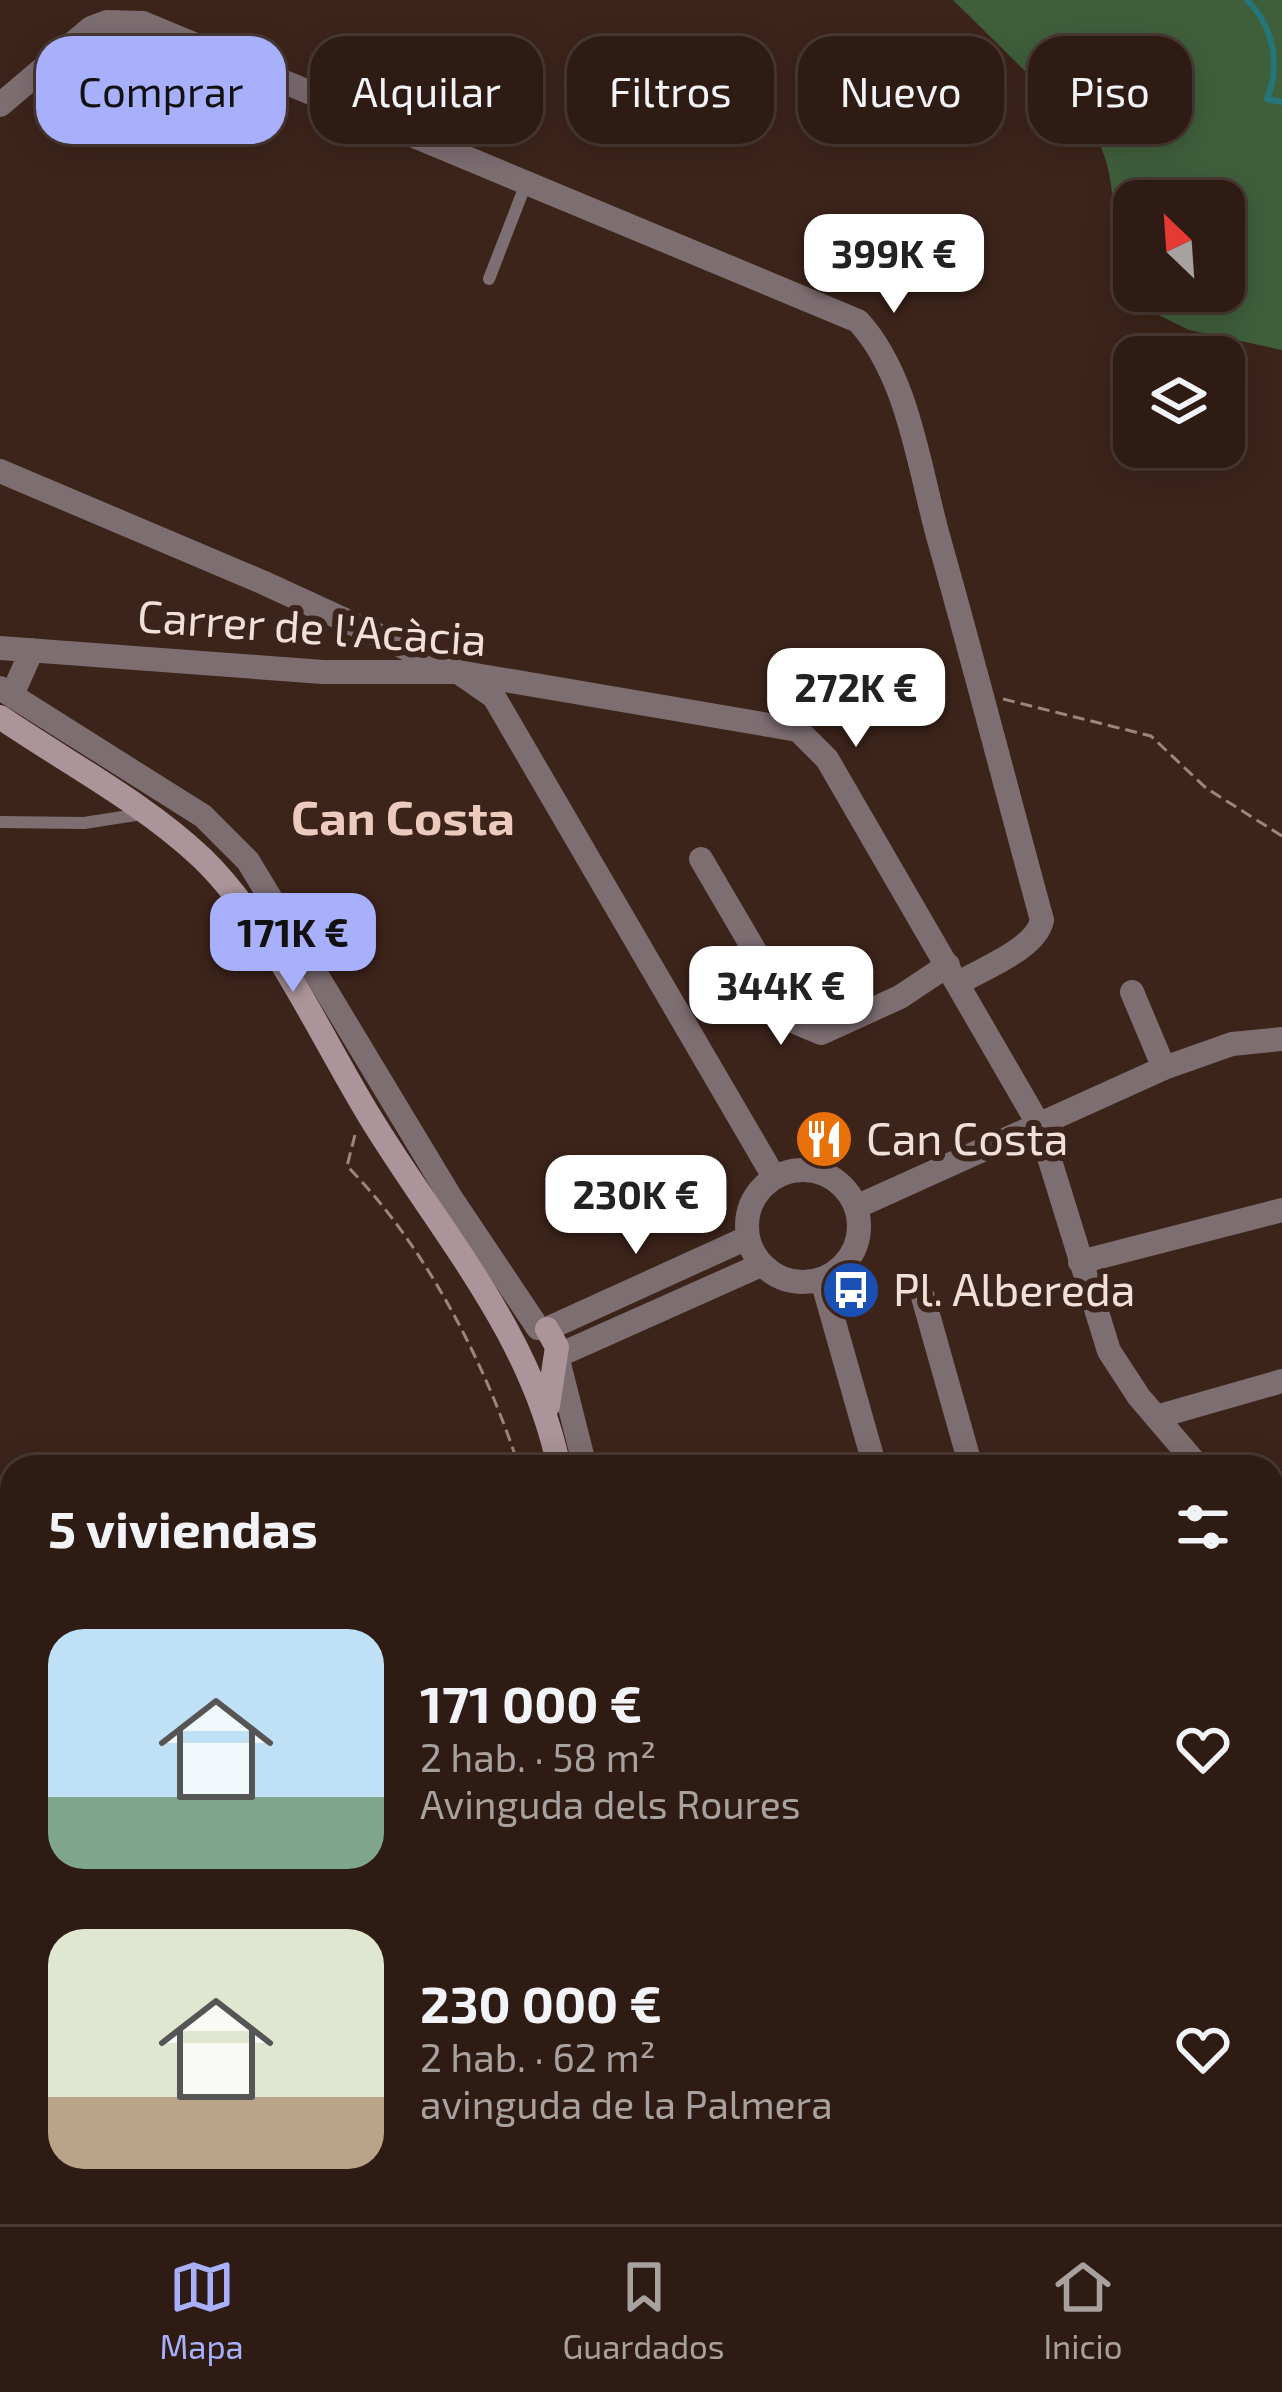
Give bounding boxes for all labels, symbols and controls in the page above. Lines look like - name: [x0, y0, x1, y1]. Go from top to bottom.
- chip: Comprar: [36, 36, 286, 144]
- chip: Alquilar: [310, 36, 543, 144]
- chip: Filtros: [567, 36, 774, 144]
- chip: Nuevo: [798, 36, 1004, 144]
- chip: Piso: [1028, 36, 1192, 144]
- north arrow: [1113, 180, 1245, 312]
- map controls: [1113, 180, 1245, 468]
- pin: 399K €: [796, 214, 992, 316]
- text: 399K €: [831, 229, 957, 276]
- button: layers: [1113, 336, 1245, 468]
- street label: Carrer de l'Acàcia: [136, 587, 489, 665]
- pin: 272K €: [758, 648, 954, 750]
- text: 272K €: [794, 663, 918, 710]
- district label: Can Costa: [291, 787, 515, 845]
- pin: 171K €: [195, 893, 391, 995]
- text: 171K €: [237, 908, 349, 955]
- pin: 344K €: [683, 946, 879, 1048]
- text: 344K €: [716, 961, 846, 1008]
- restaurant icon: Can Costa: [793, 1108, 855, 1170]
- place label: Can Costa: [866, 1110, 1068, 1164]
- pin: 230K €: [538, 1155, 734, 1257]
- text: 230K €: [572, 1170, 700, 1217]
- bus stop icon: Pl. Albereda: [820, 1259, 882, 1321]
- place label: Pl. Albereda: [893, 1261, 1135, 1315]
- icon: filters: [1170, 1494, 1236, 1560]
- text: 5 viviendas: [48, 1497, 318, 1558]
- text: 171 000 €: [420, 1672, 642, 1733]
- icon: home: [144, 1677, 288, 1821]
- icon: heart: [1170, 1716, 1236, 1782]
- text: 2 hab. · 58 m²: [420, 1733, 656, 1780]
- text: Avinguda dels Roures: [420, 1780, 800, 1827]
- text: 230 000 €: [420, 1972, 662, 2033]
- icon: home: [144, 1977, 288, 2121]
- icon: heart: [1170, 2016, 1236, 2082]
- text: 2 hab. · 62 m²: [420, 2033, 656, 2080]
- text: avinguda de la Palmera: [420, 2080, 833, 2127]
- tab: Mapa: [159, 2254, 244, 2366]
- tab: Guardados: [563, 2254, 725, 2366]
- tab: Inicio: [1043, 2254, 1123, 2366]

